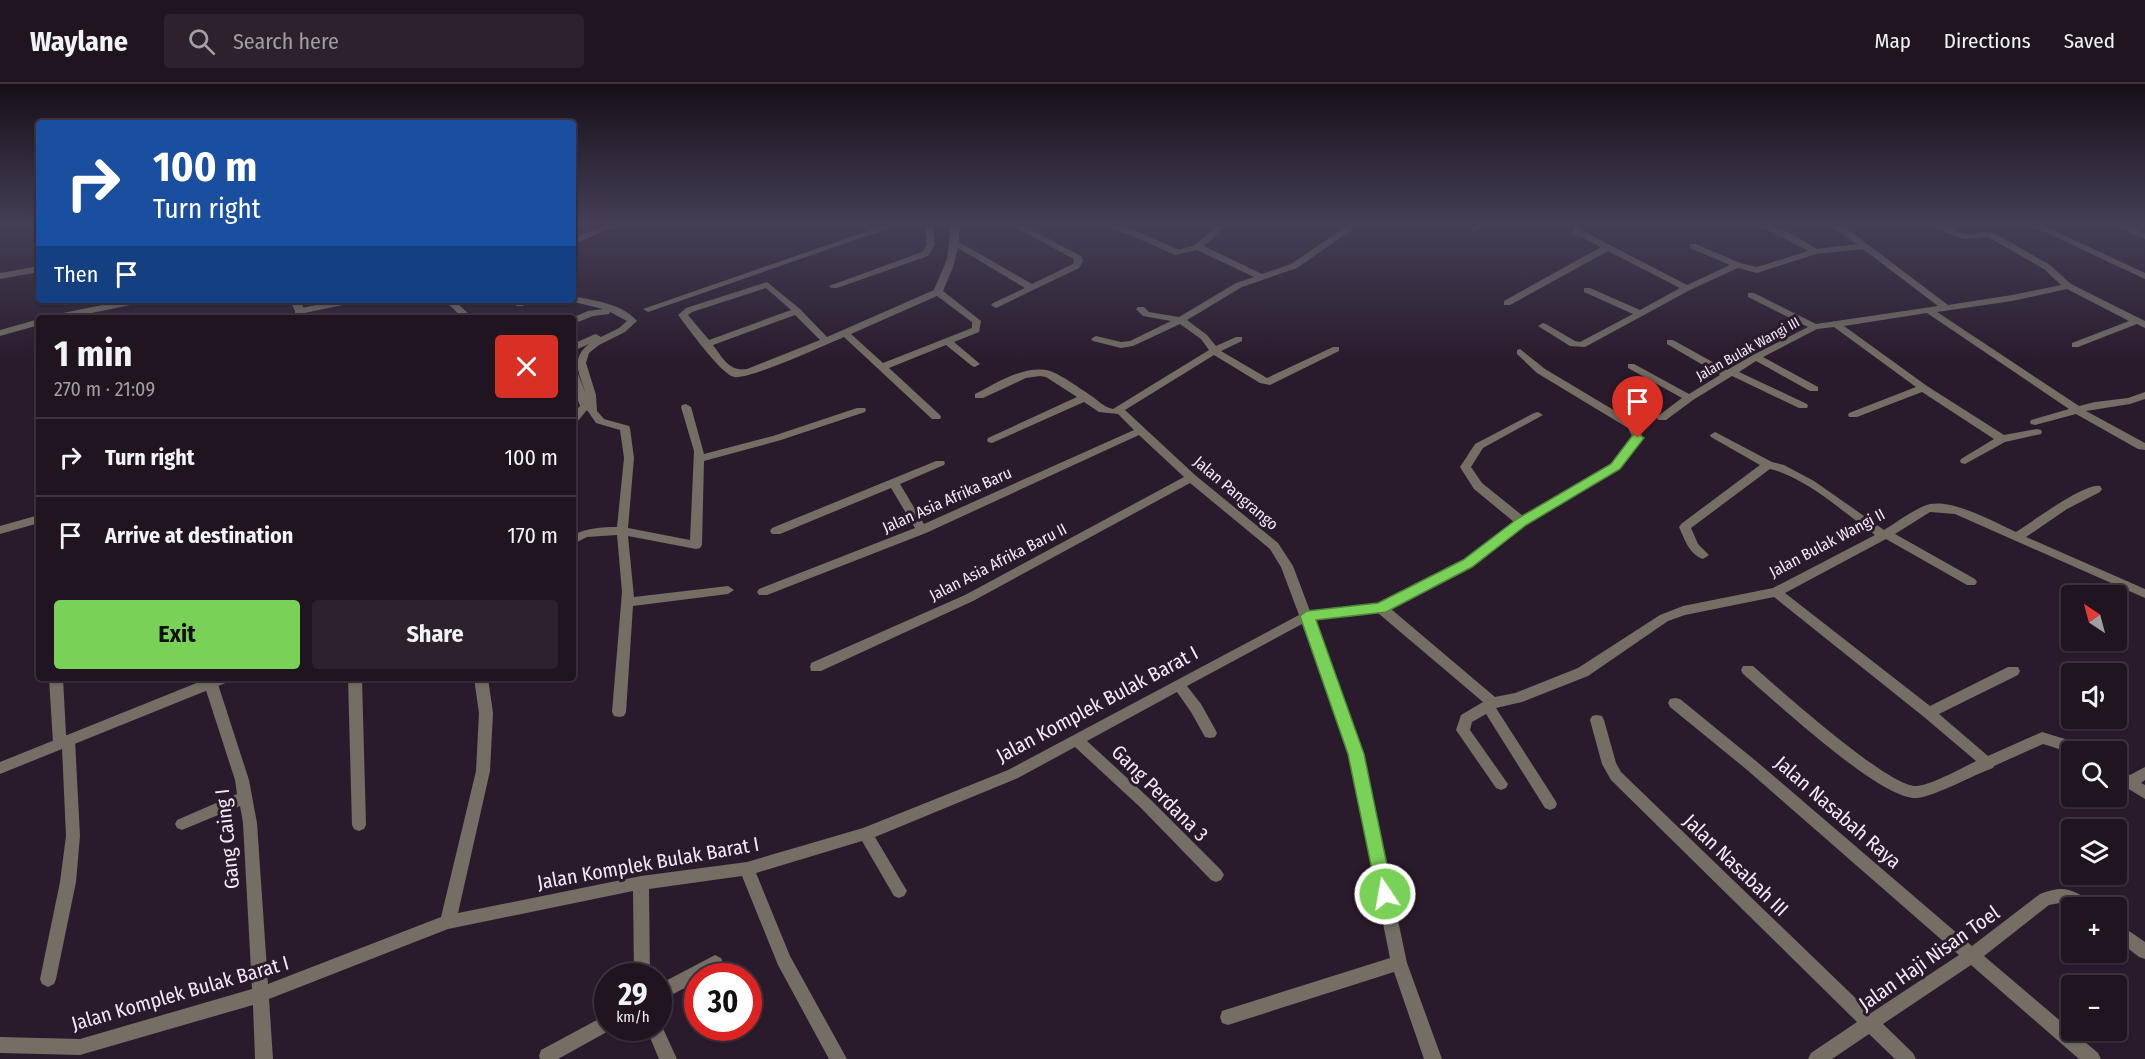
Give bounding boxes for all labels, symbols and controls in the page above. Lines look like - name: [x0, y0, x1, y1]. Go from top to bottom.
- search box: [164, 14, 584, 68]
- text: Waylane: [30, 25, 128, 58]
- icon: search: [185, 25, 218, 58]
- text: Search here: [233, 28, 339, 55]
- text: Map: [1874, 28, 1911, 54]
- text: Directions: [1944, 28, 2031, 54]
- text: Saved: [2064, 28, 2115, 54]
- text: 100 m: [153, 142, 257, 192]
- icon: right: [54, 144, 132, 222]
- text: Turn right: [153, 193, 261, 225]
- icon: arrive: [110, 258, 143, 291]
- text: Then: [54, 261, 98, 288]
- street label: Jalan Bulak Wangi III: [1693, 314, 1803, 384]
- text: 1 min: [54, 332, 132, 376]
- button: close: [495, 335, 558, 398]
- pin: [1612, 376, 1663, 438]
- text: 270 m · 21:09: [54, 377, 155, 401]
- icon: arrive: [1621, 385, 1654, 418]
- icon: right: [54, 441, 87, 474]
- text: Turn right: [105, 444, 194, 471]
- text: 100 m: [504, 444, 558, 471]
- street label: Jalan Pangrango: [1190, 452, 1282, 534]
- street label: Jalan Asia Afrika Baru: [879, 463, 1015, 537]
- street label: Jalan Bulak Wangi II: [1766, 505, 1888, 581]
- icon: arrive: [54, 519, 87, 552]
- street label: Jalan Asia Afrika Baru II: [926, 519, 1070, 605]
- text: Arrive at destination: [105, 522, 293, 549]
- text: 170 m: [507, 522, 558, 549]
- north arrow: [2061, 585, 2127, 651]
- map controls: [2061, 585, 2127, 1041]
- button: Exit: [54, 600, 300, 669]
- button: Share: [312, 600, 558, 669]
- street label: Jalan Komplek Bulak Barat I: [992, 641, 1202, 767]
- button: sound: [2061, 663, 2127, 729]
- street label: Gang Perdana 3: [1107, 740, 1213, 846]
- button: search: [2061, 741, 2127, 807]
- street label: Jalan Nasabah Raya: [1770, 751, 1906, 873]
- street label: Gang Caing I: [210, 788, 244, 890]
- street label: Jalan Nasabah III: [1679, 809, 1793, 921]
- button: layers: [2061, 819, 2127, 885]
- street label: Jalan Komplek Bulak Barat I: [535, 832, 761, 894]
- position arrow: [1353, 862, 1417, 926]
- button: +: [2061, 897, 2127, 963]
- street label: Jalan Haji Nisan Toel: [1854, 900, 2004, 1016]
- street label: Jalan Komplek Bulak Barat I: [69, 950, 291, 1036]
- speed limit sign: 30: [684, 963, 762, 1041]
- button: −: [2061, 975, 2127, 1041]
- text: 29: [618, 977, 648, 1013]
- text: km/h: [616, 1008, 650, 1026]

